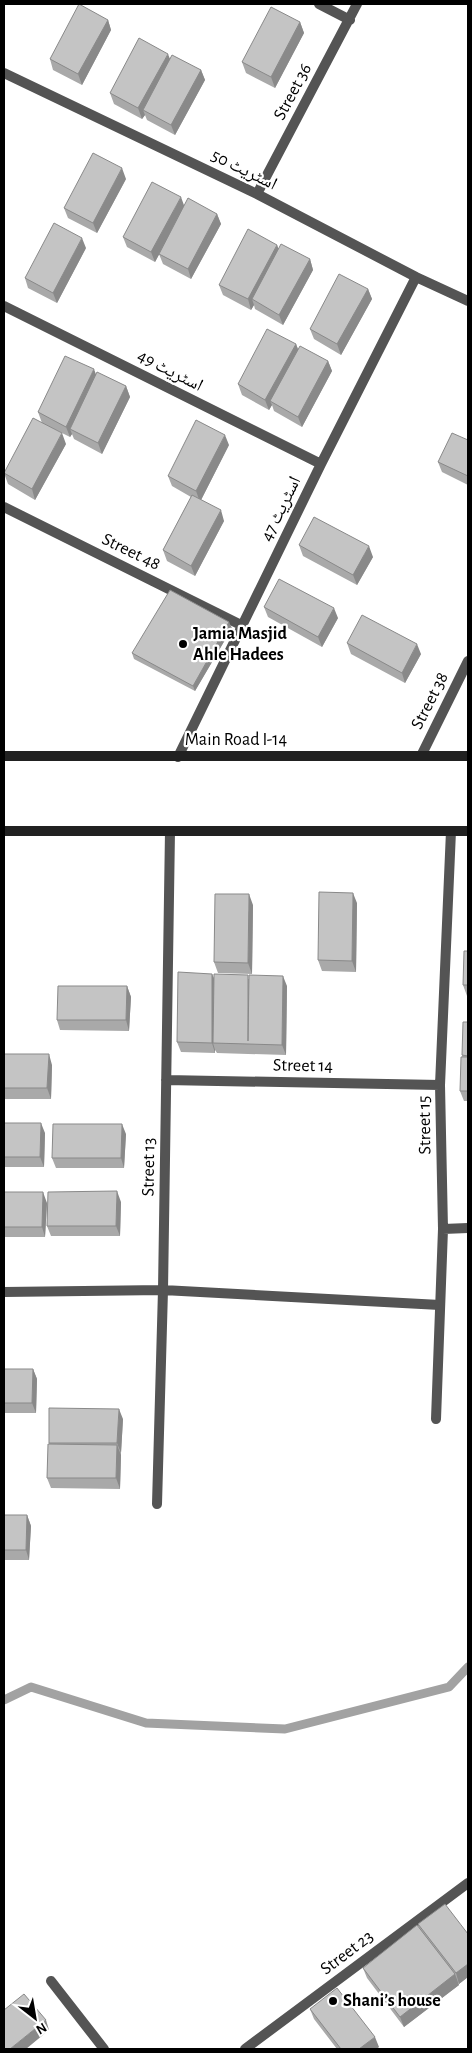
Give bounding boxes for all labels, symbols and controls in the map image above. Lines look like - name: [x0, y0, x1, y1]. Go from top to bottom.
- street label: Street 36: [271, 61, 315, 123]
- street label: اسٹریٹ 50: [208, 146, 280, 194]
- street label: اسٹریٹ 49: [134, 347, 206, 395]
- street label: اسٹریٹ 47: [258, 474, 305, 544]
- street label: Street 48: [99, 530, 163, 574]
- place label: Jamia Masjid Ahle Hadees: [193, 625, 287, 664]
- marker: Jamia Masjid Ahle Hadees: [177, 638, 189, 650]
- street label: Street 38: [408, 670, 452, 732]
- street label: Main Road I-14: [185, 731, 288, 749]
- street label: Street 14: [273, 1056, 334, 1076]
- street label: Street 15: [415, 1095, 435, 1155]
- street label: Street 13: [139, 1137, 159, 1197]
- street label: Street 23: [317, 1927, 377, 1979]
- place label: Shani’s house: [343, 1992, 441, 2010]
- north arrow: [10, 1993, 60, 2043]
- marker: Shani’s house: [327, 1995, 339, 2007]
- text: N: [33, 2020, 49, 2037]

